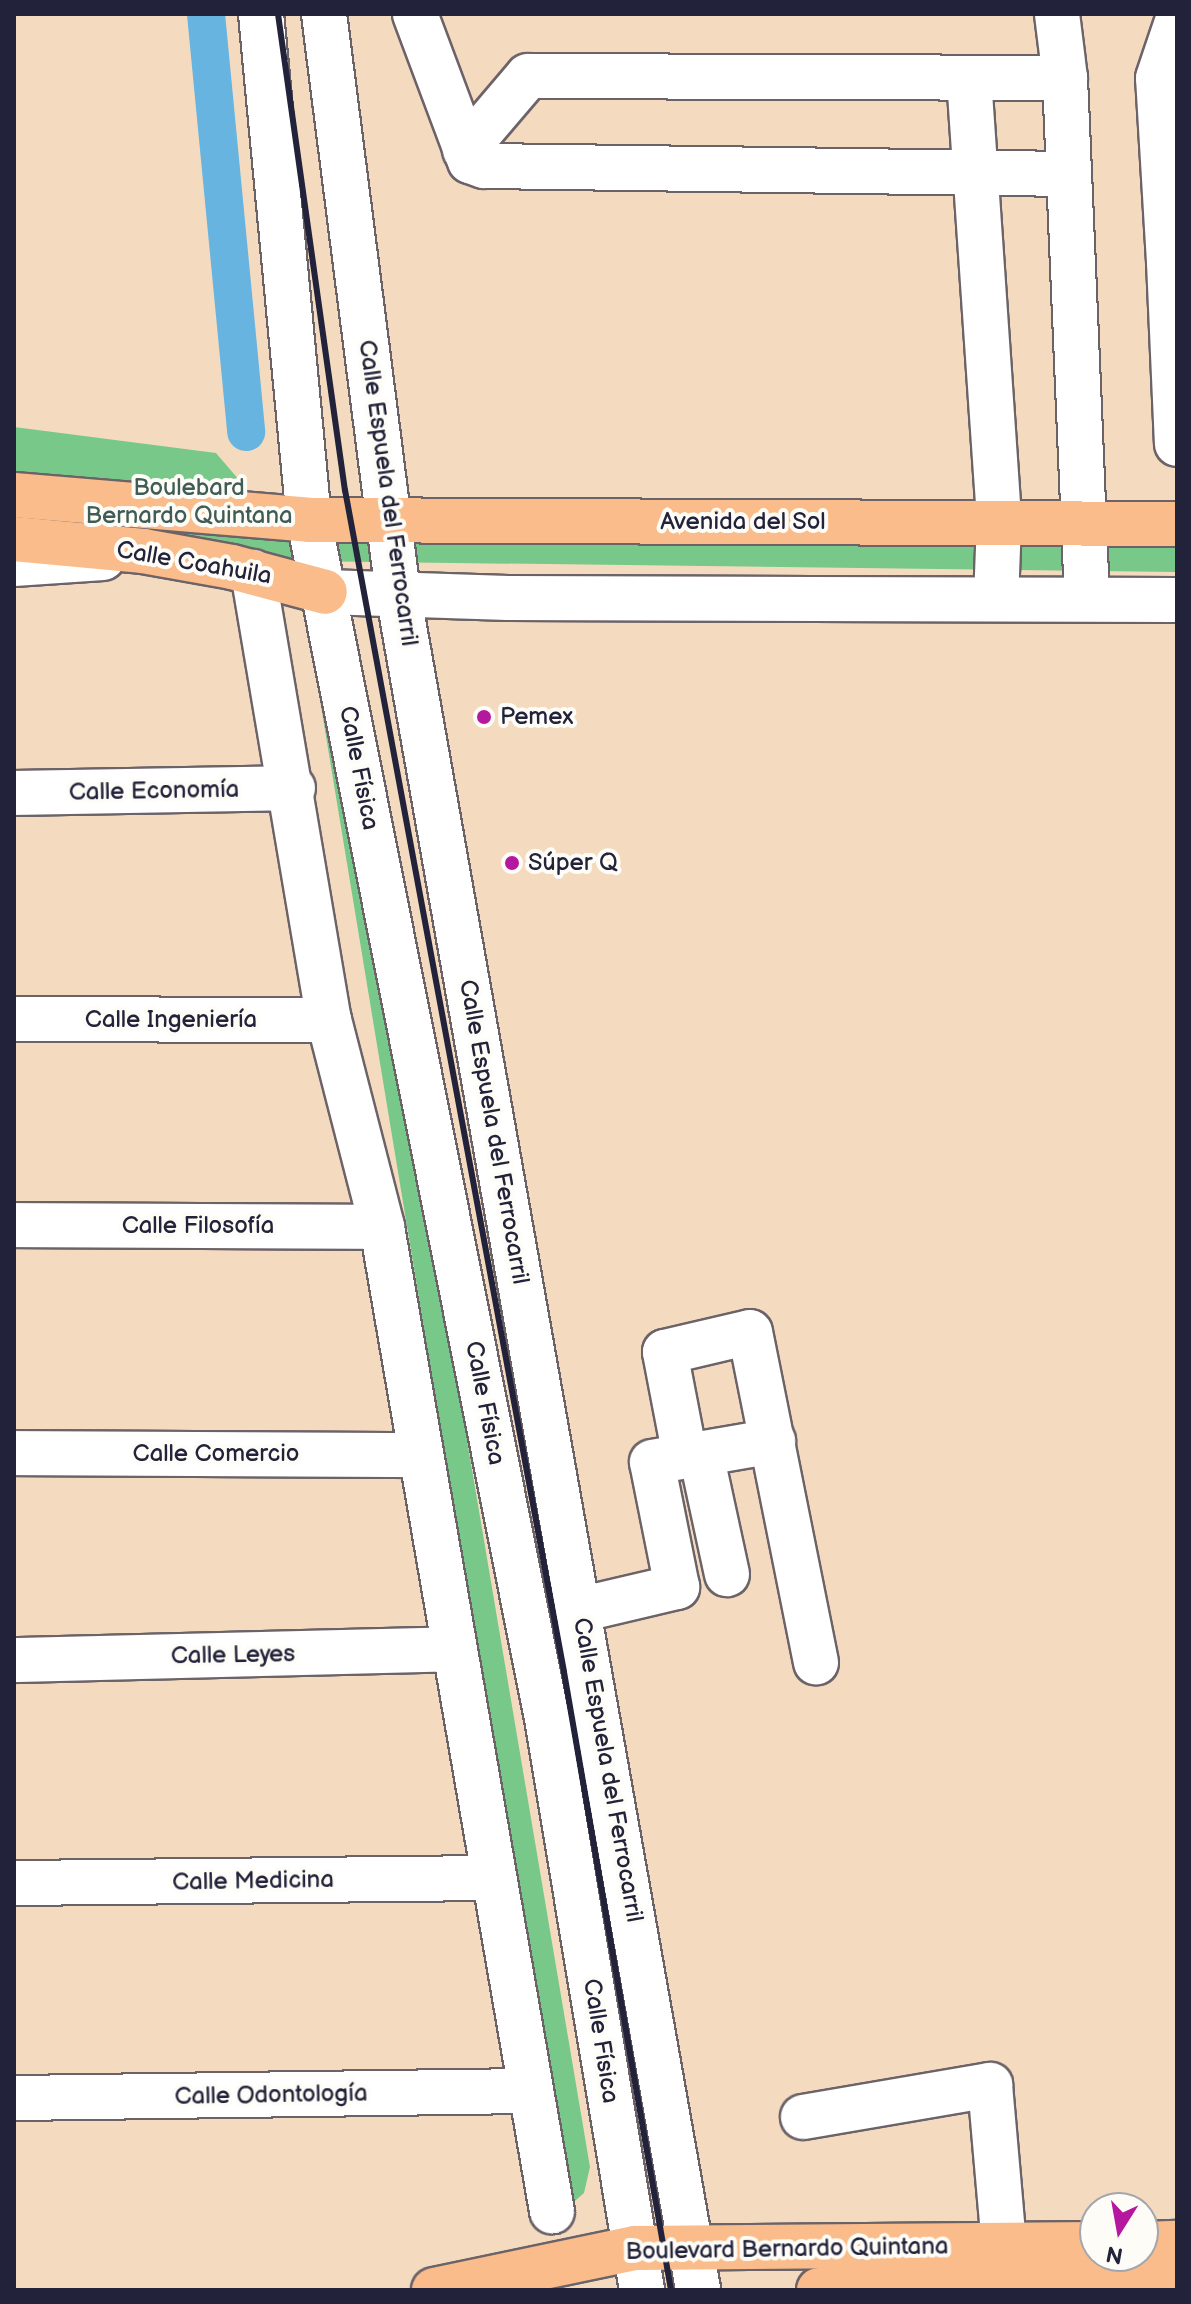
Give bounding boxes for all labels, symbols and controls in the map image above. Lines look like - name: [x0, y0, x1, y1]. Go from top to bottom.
- street label: Calle Espuela del Ferrocarril: [352, 338, 424, 648]
- park label: Boulebard Bernardo Quintana: [85, 474, 293, 530]
- street label: Avenida del Sol: [660, 508, 826, 536]
- street label: Calle Coahuila: [114, 535, 274, 591]
- place label: Pemex: [500, 703, 573, 731]
- street label: Calle Física: [333, 704, 385, 832]
- marker: Pemex: [475, 708, 493, 726]
- street label: Calle Economía: [69, 775, 239, 807]
- place label: Súper Q: [528, 849, 618, 877]
- marker: Súper Q: [503, 854, 521, 872]
- street label: Calle Espuela del Ferrocarril: [453, 977, 535, 1287]
- street label: Calle Ingeniería: [85, 1006, 257, 1034]
- street label: Calle Filosofía: [122, 1212, 274, 1240]
- street label: Calle Física: [459, 1339, 511, 1467]
- street label: Calle Comercio: [133, 1440, 299, 1468]
- street label: Calle Espuela del Ferrocarril: [567, 1615, 649, 1925]
- street label: Calle Leyes: [171, 1640, 295, 1670]
- street label: Calle Medicina: [172, 1865, 334, 1897]
- street label: Calle Física: [577, 1977, 625, 2105]
- street label: Calle Odontología: [174, 2079, 368, 2111]
- north arrow: [1079, 2192, 1159, 2272]
- street label: Boulevard Bernardo Quintana: [625, 2232, 949, 2266]
- text: N: [1104, 2239, 1125, 2269]

